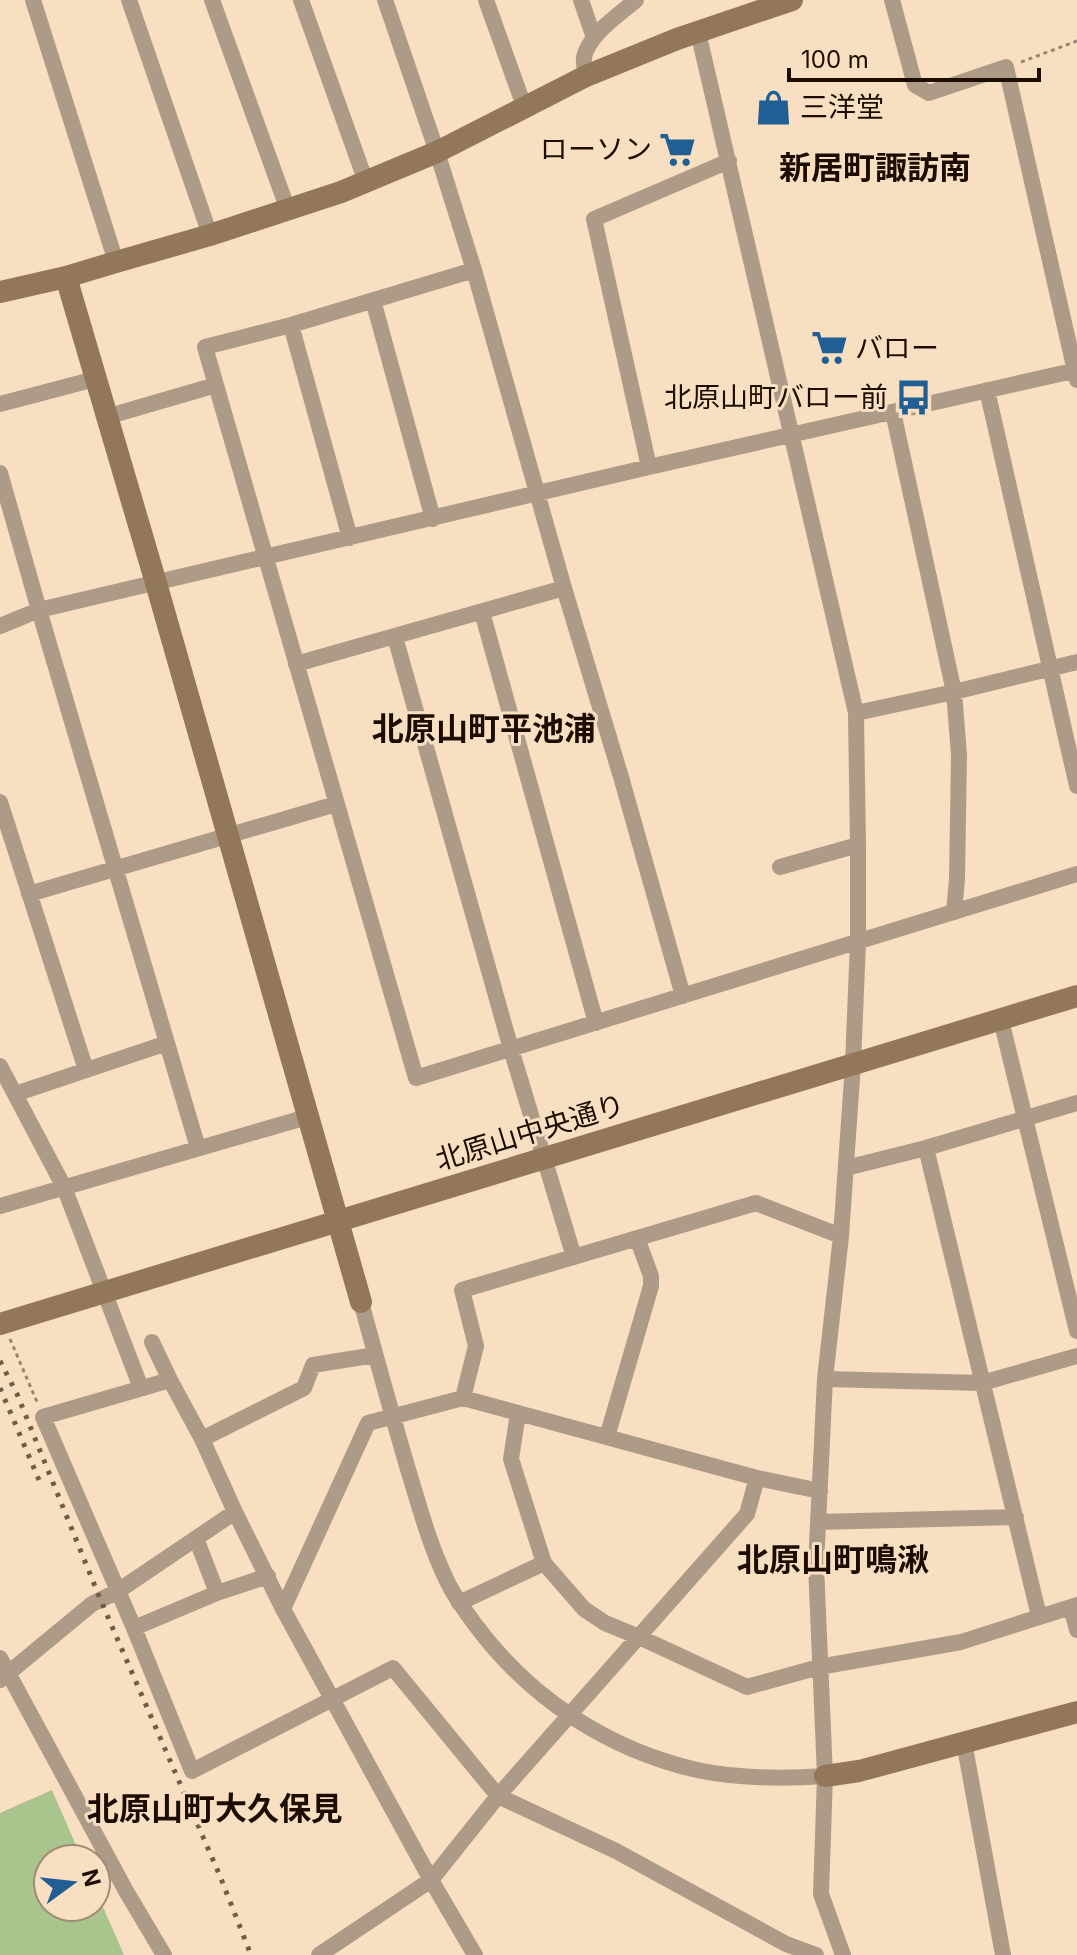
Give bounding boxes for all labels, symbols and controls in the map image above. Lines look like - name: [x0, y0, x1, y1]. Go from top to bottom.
- scale bar: [789, 32, 1039, 82]
- text: 100 m: [801, 45, 869, 74]
- shop icon: 三洋堂: [755, 88, 793, 126]
- place label: 三洋堂: [800, 90, 884, 124]
- supermarket icon: ローソン: [659, 130, 697, 168]
- place label: ローソン: [540, 132, 652, 166]
- district label: 新居町諏訪南: [779, 148, 971, 187]
- supermarket icon: バロー: [810, 329, 848, 367]
- place label: バロー: [855, 331, 939, 365]
- bus stop icon: 北原山町バロー前: [895, 378, 933, 416]
- place label: 北原山町バロー前: [664, 380, 888, 414]
- district label: 北原山町平池浦: [372, 709, 596, 748]
- street label: 北原山中央通り: [431, 1087, 629, 1177]
- district label: 北原山町鳴湫: [737, 1540, 929, 1579]
- district label: 北原山町大久保見: [87, 1789, 343, 1828]
- north arrow: [32, 1843, 112, 1923]
- text: N: [77, 1866, 106, 1889]

